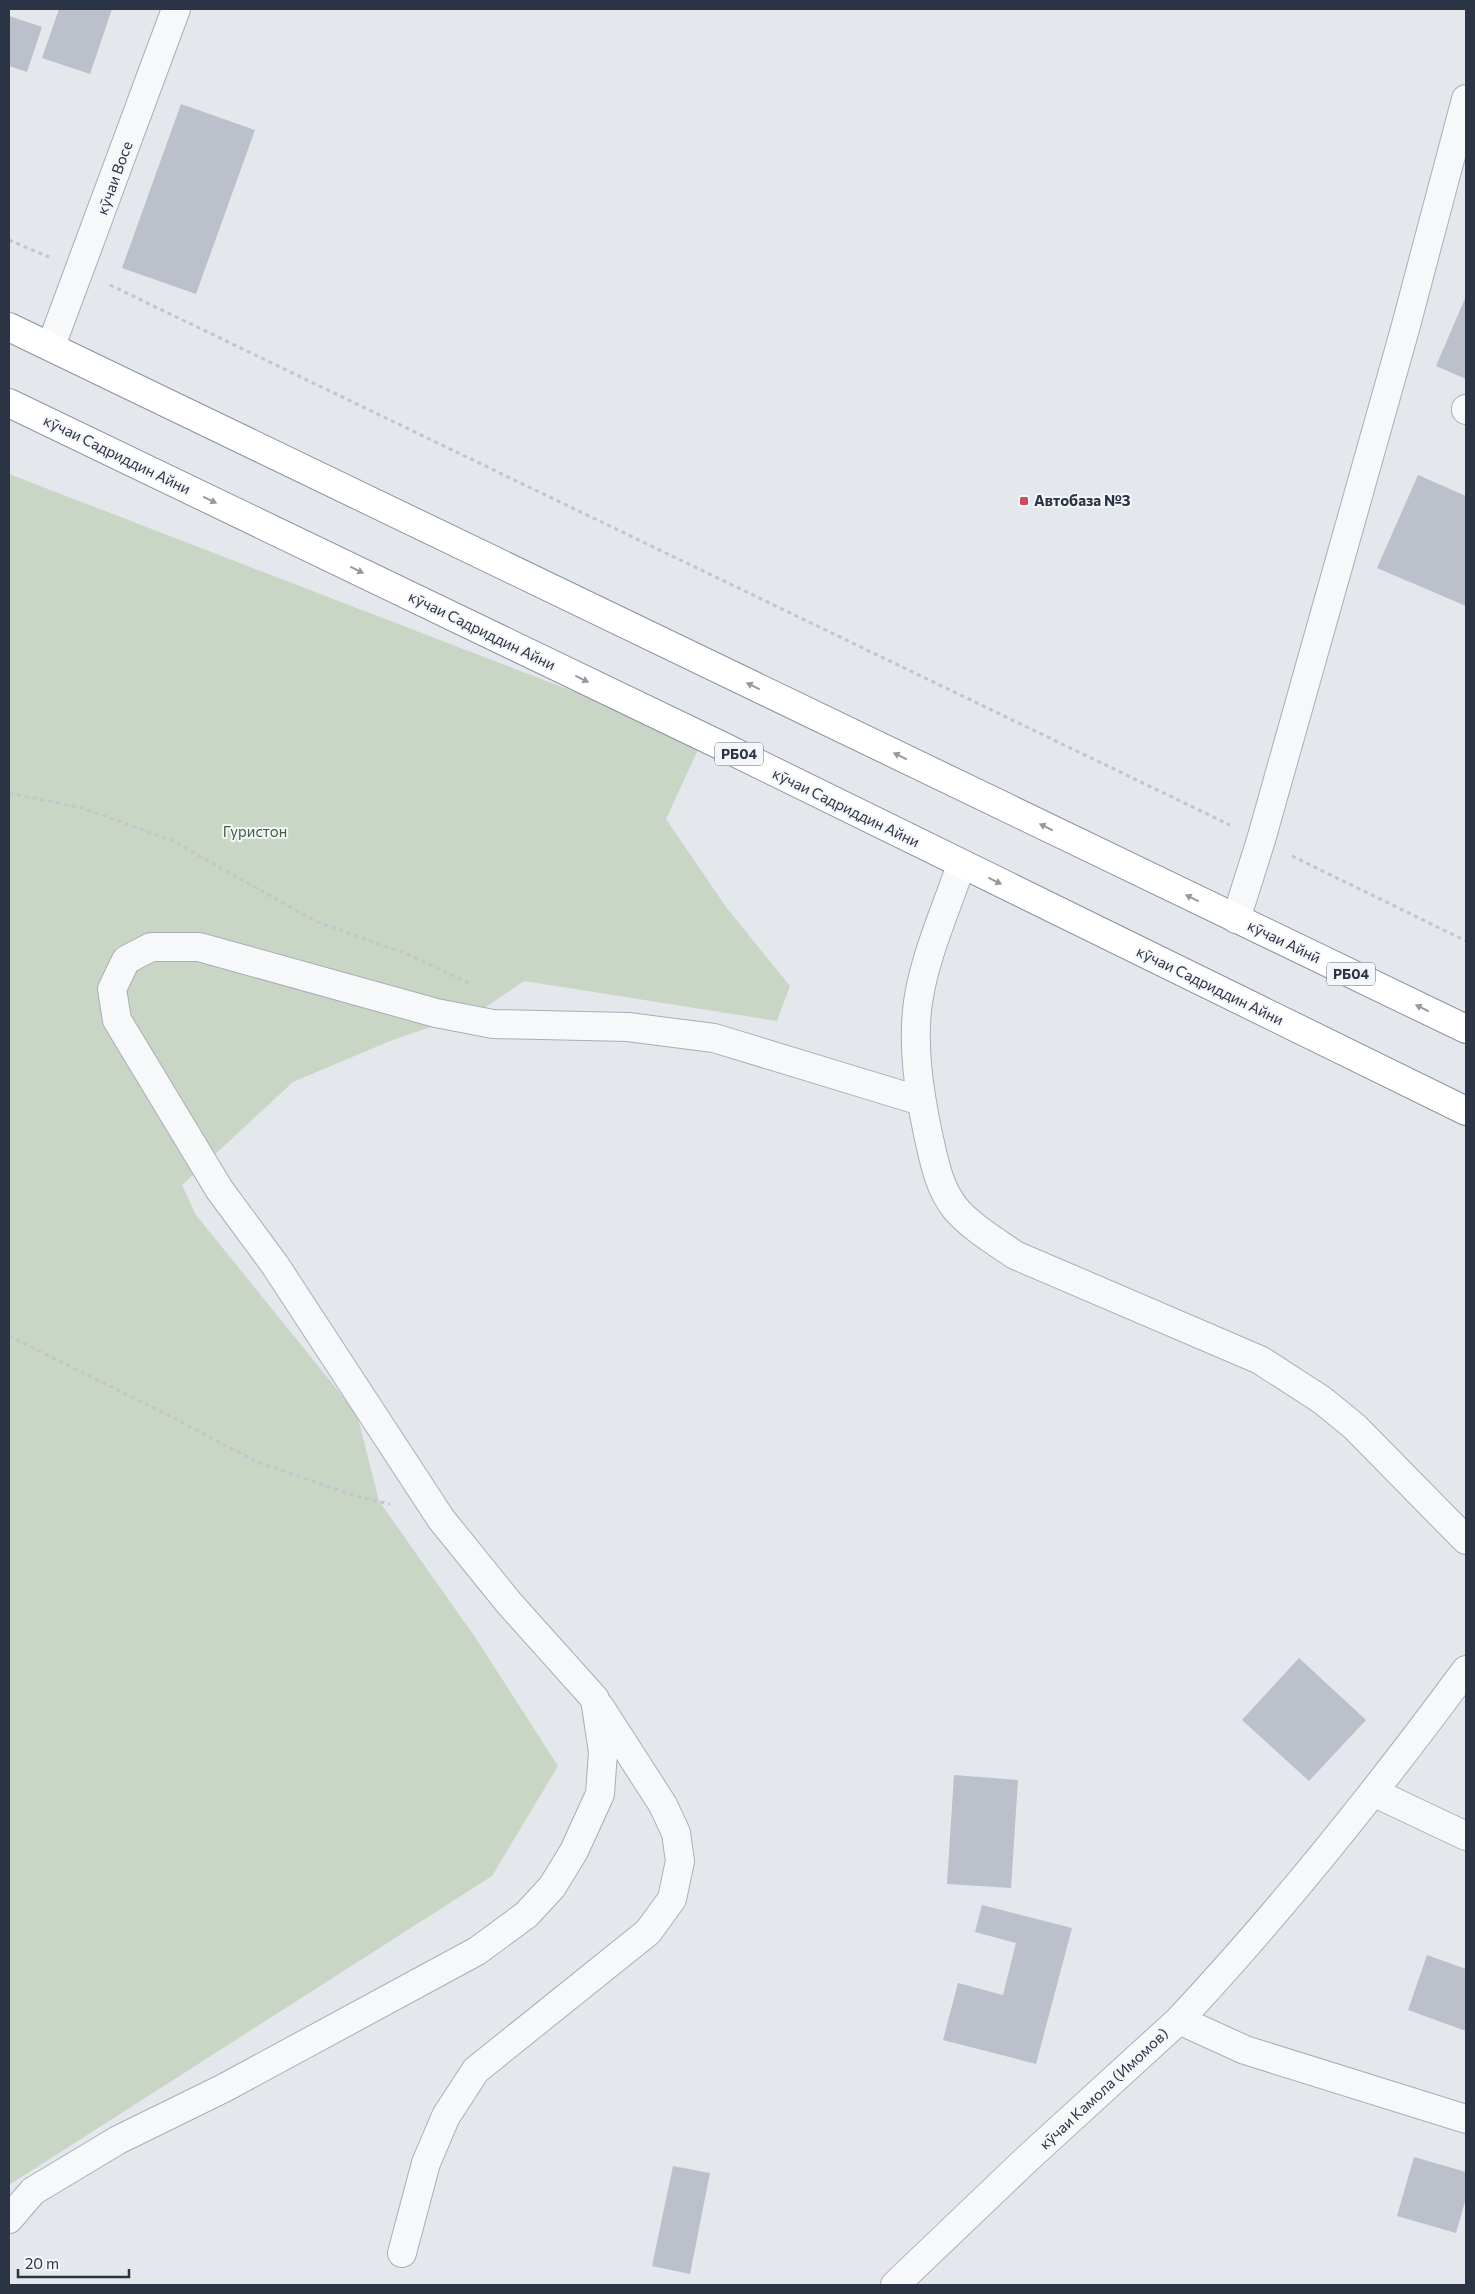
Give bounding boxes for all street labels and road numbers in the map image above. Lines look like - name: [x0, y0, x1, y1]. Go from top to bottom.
- street label: кӯчаи Восе: [92, 138, 136, 217]
- street label: кӯчаи Садриддин Айни: [41, 411, 194, 498]
- street label: кӯчаи Садриддин Айни: [406, 587, 559, 674]
- road number: РБ04: [715, 742, 763, 766]
- street label: кӯчаи Садриддин Айни: [770, 764, 923, 851]
- street label: кӯчаи Айнӣ: [1245, 916, 1324, 967]
- street label: кӯчаи Садриддин Айни: [1134, 942, 1287, 1029]
- road number: РБ04: [1327, 962, 1375, 986]
- street label: кӯчаи Камола (Имомов): [1035, 2024, 1171, 2153]

